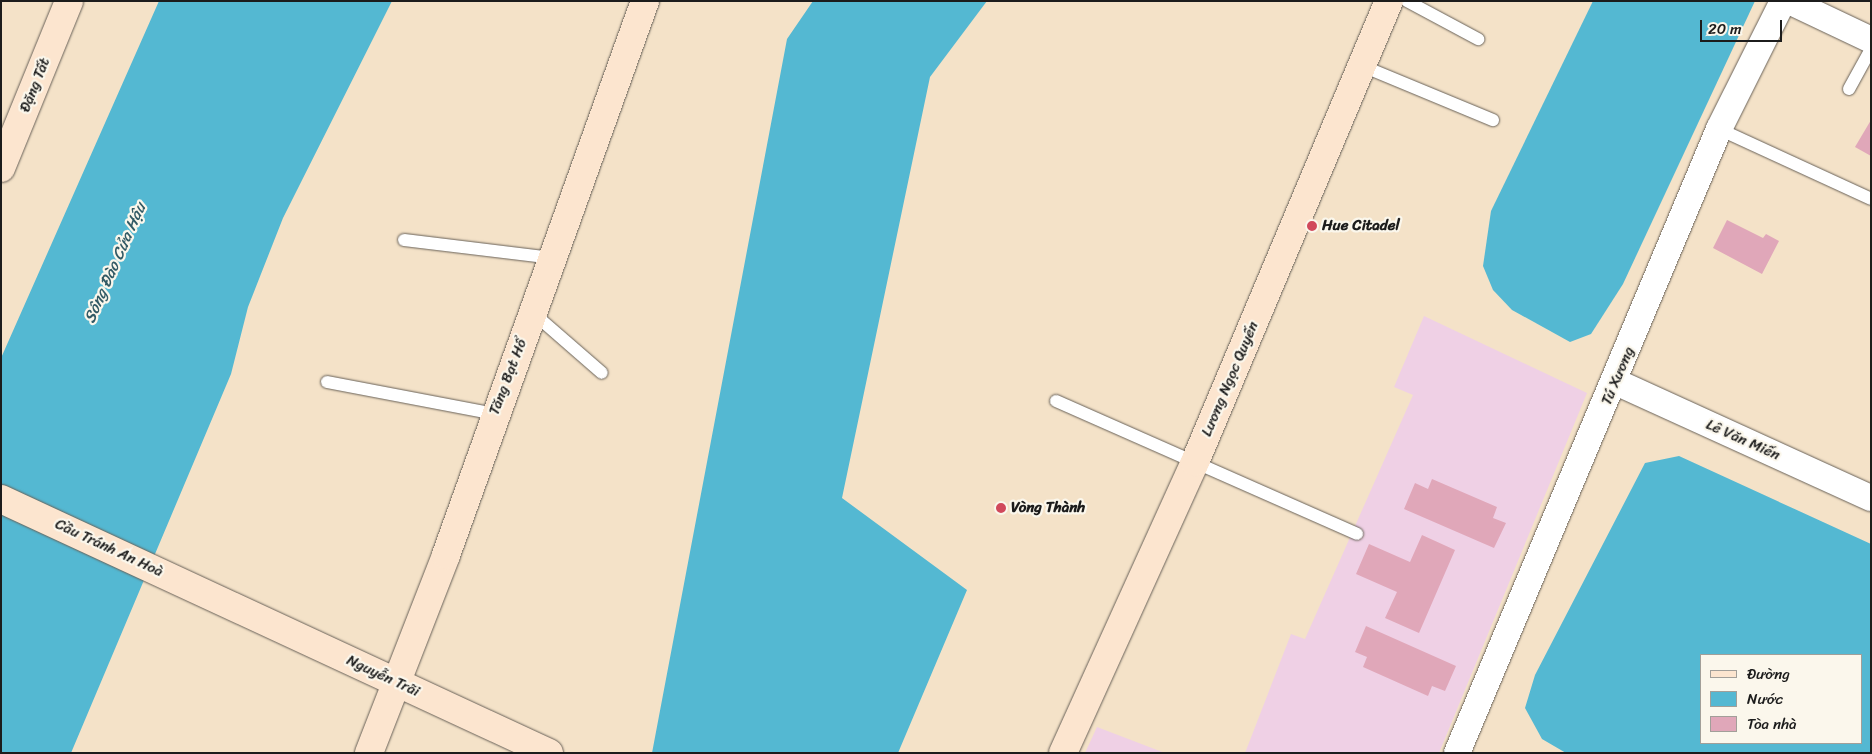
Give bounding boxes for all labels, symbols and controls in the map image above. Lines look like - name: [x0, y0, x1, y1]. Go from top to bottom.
- scale bar: [1702, 10, 1784, 42]
- text: 20 m: [1708, 16, 1742, 42]
- street label: Đặng Tất: [16, 55, 54, 115]
- water label: Sông Đào Cửa Hậu: [80, 200, 150, 326]
- place label: Hue Citadel: [1322, 217, 1399, 235]
- marker: Hue Citadel: [1306, 220, 1318, 232]
- street label: Lương Ngọc Quyến: [1198, 319, 1262, 439]
- street label: Tăng Bạt Hổ: [485, 337, 531, 417]
- street label: Tú Xương: [1598, 344, 1638, 408]
- street label: Lê Văn Miến: [1704, 416, 1782, 464]
- place label: Vòng Thành: [1011, 499, 1085, 517]
- marker: Vòng Thành: [995, 502, 1007, 514]
- street label: Cầu Tránh An Hoà: [52, 515, 166, 581]
- street label: Nguyễn Trãi: [344, 651, 422, 701]
- legend: [1700, 654, 1862, 744]
- text: Đường: [1747, 661, 1790, 687]
- text: Nước: [1747, 686, 1783, 712]
- text: Tòa nhà: [1747, 711, 1797, 737]

